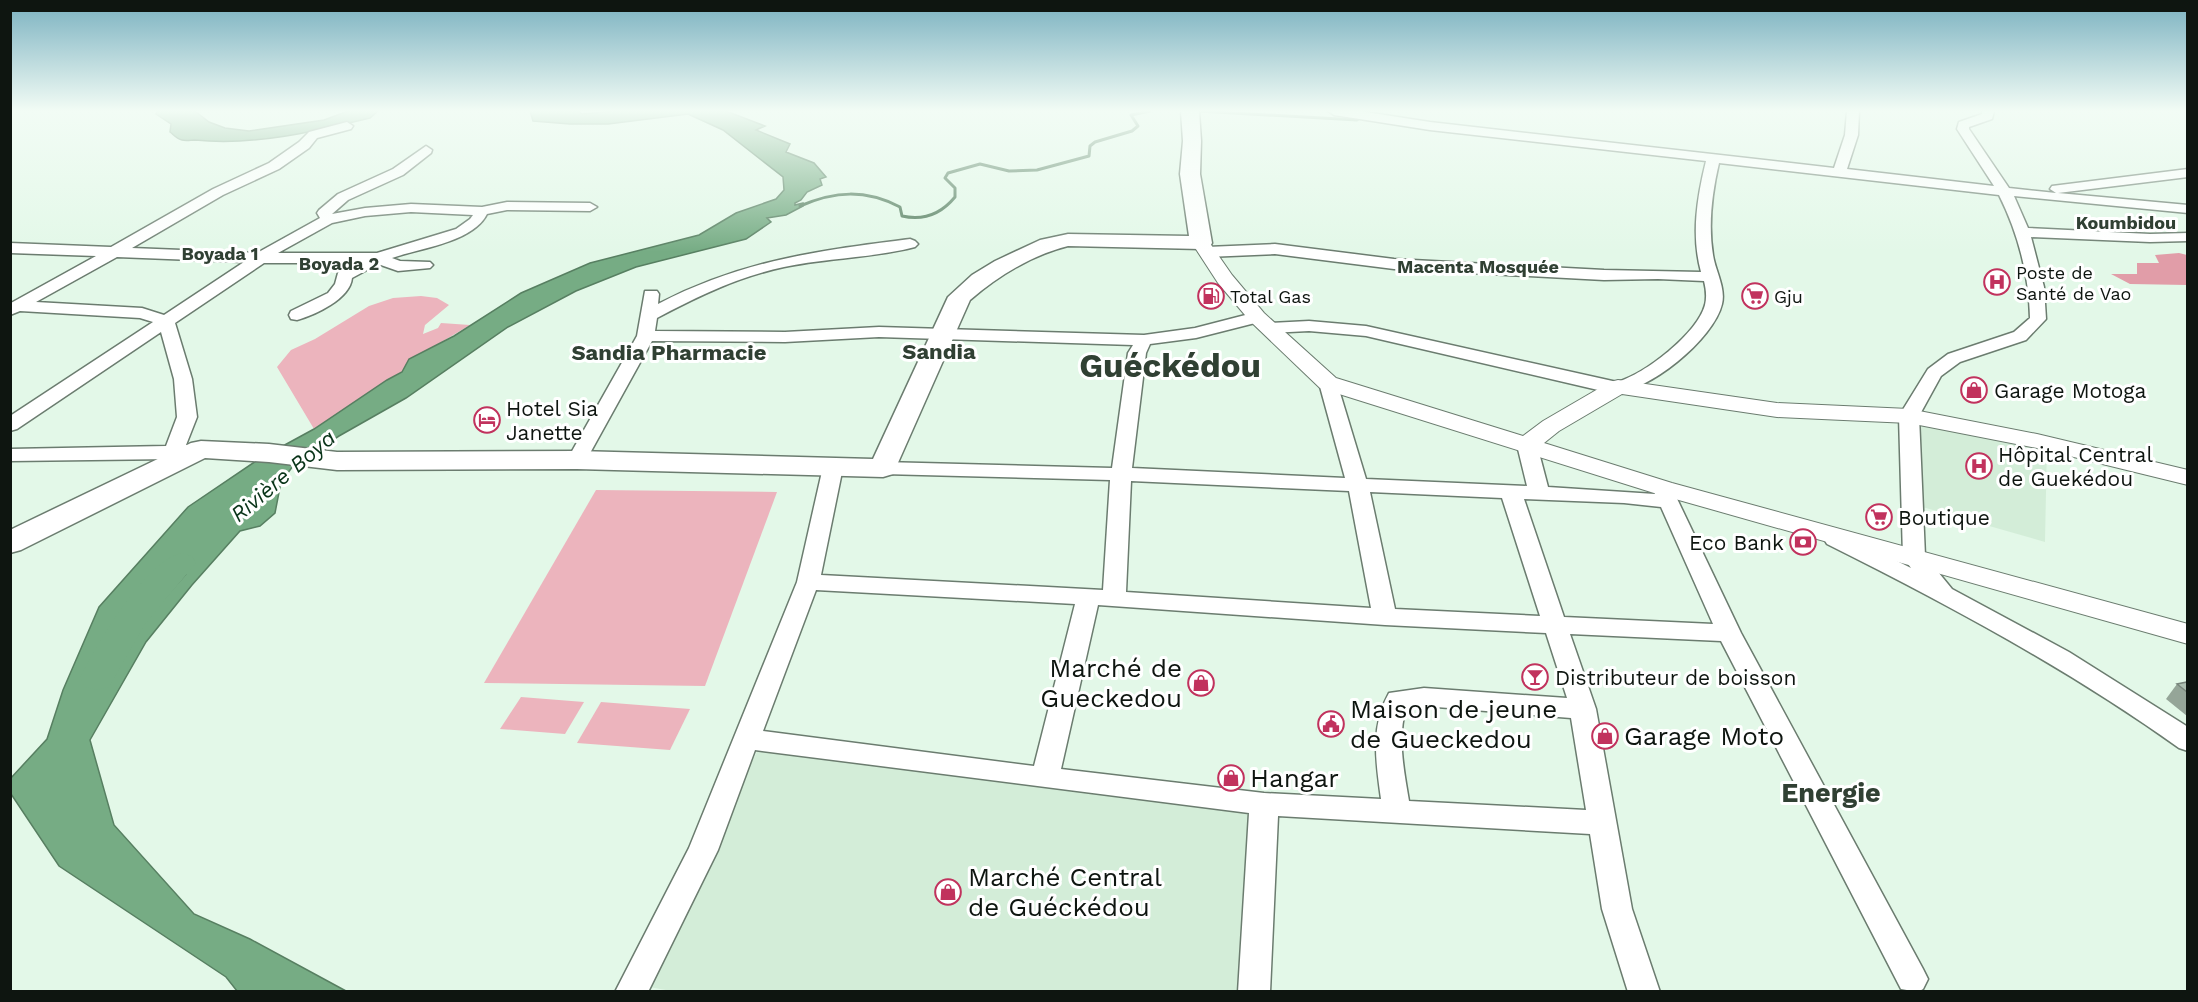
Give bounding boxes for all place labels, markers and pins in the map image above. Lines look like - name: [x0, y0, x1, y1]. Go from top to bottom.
- place label: Poste de Santé de Vao: [2016, 262, 2131, 304]
- hospital icon: Poste de Santé de Vao: [1982, 267, 2012, 297]
- fuel station icon: Total Gas: [1196, 281, 1226, 311]
- supermarket icon: Gju: [1740, 281, 1770, 311]
- place label: Total Gas: [1230, 286, 1311, 307]
- place label: Gju: [1774, 286, 1803, 307]
- shop icon: Garage Motoga: [1959, 375, 1989, 405]
- place label: Garage Motoga: [1994, 378, 2146, 403]
- place label: Hotel Sia Janette: [506, 396, 598, 445]
- hotel icon: Hotel Sia Janette: [472, 405, 502, 435]
- place label: Hôpital Central de Guekédou: [1998, 442, 2153, 491]
- hospital icon: Hôpital Central de Guekédou: [1964, 451, 1994, 481]
- supermarket icon: Boutique: [1864, 502, 1894, 532]
- place label: Boutique: [1898, 505, 1990, 530]
- bank icon: Eco Bank: [1788, 527, 1818, 557]
- place label: Eco Bank: [1689, 530, 1784, 555]
- place label: Marché de Gueckedou: [1040, 653, 1182, 713]
- bar icon: Distributeur de boisson: [1520, 662, 1550, 692]
- place label: Distributeur de boisson: [1555, 665, 1796, 690]
- shop icon: Marché de Gueckedou: [1186, 668, 1216, 698]
- place label: Maison de jeune de Gueckedou: [1350, 694, 1557, 754]
- public building icon: Maison de jeune de Gueckedou: [1316, 709, 1346, 739]
- shop icon: Garage Moto: [1590, 721, 1620, 751]
- place label: Garage Moto: [1624, 721, 1784, 751]
- shop icon: Hangar: [1216, 763, 1246, 793]
- place label: Hangar: [1250, 763, 1339, 793]
- place label: Marché Central de Guéckédou: [968, 862, 1162, 922]
- shop icon: Marché Central de Guéckédou: [933, 877, 963, 907]

